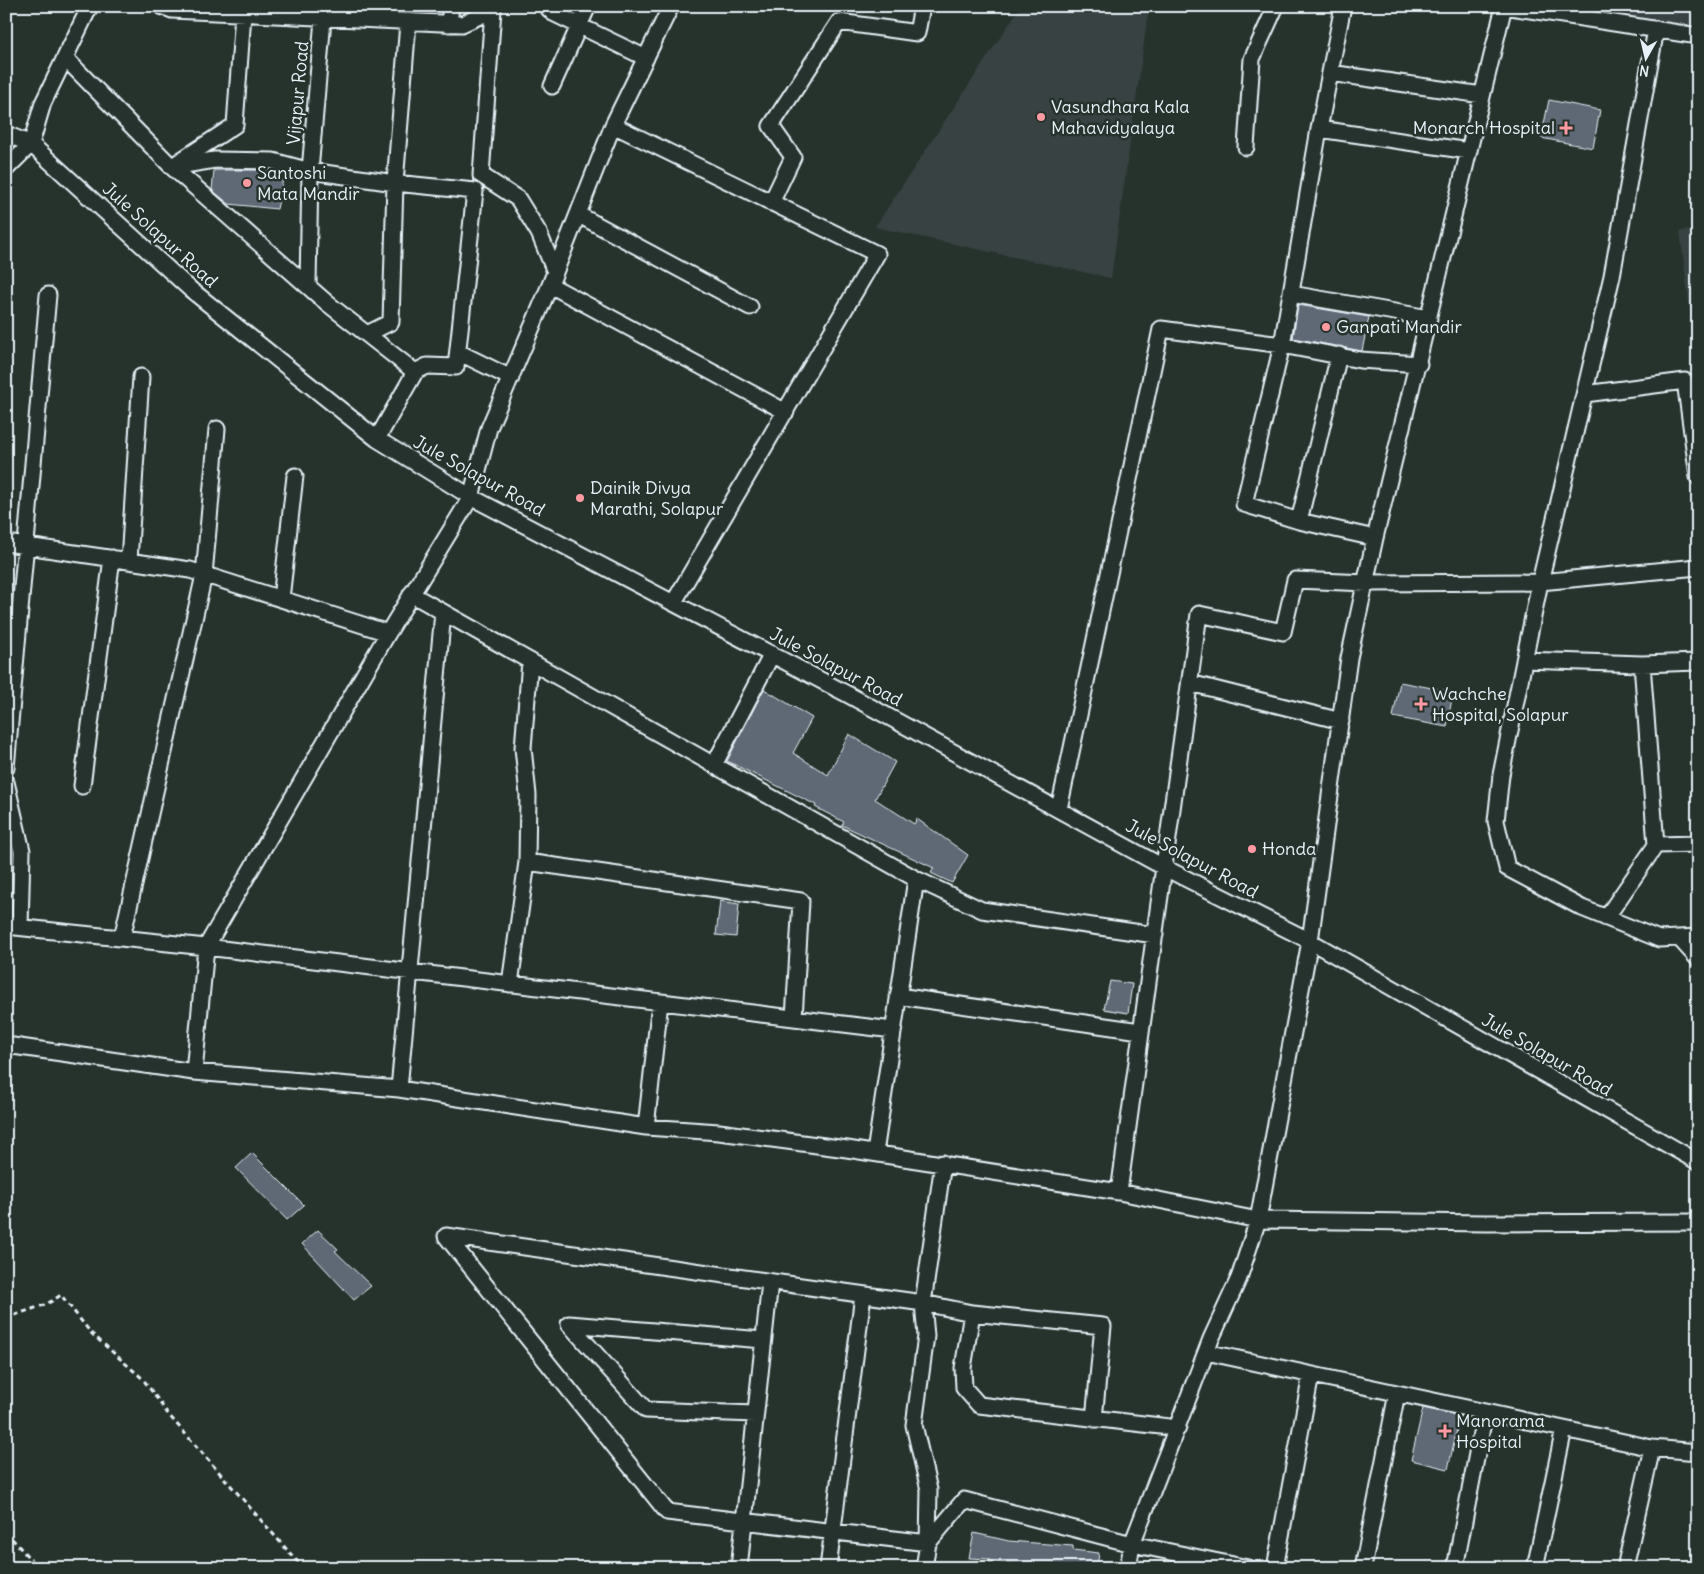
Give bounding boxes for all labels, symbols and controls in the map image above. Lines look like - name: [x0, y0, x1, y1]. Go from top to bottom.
- north arrow: [1622, 32, 1672, 82]
- street label: Vijapur Road: [282, 40, 314, 146]
- text: N: [1638, 61, 1650, 80]
- place label: Vasundhara Kala Mahavidyalaya: [1051, 95, 1189, 139]
- marker: Vasundhara Kala Mahavidyalaya: [1035, 111, 1047, 123]
- place label: Monarch Hospital: [1413, 116, 1555, 139]
- marker: Monarch Hospital: [1559, 121, 1573, 135]
- place label: Santoshi Mata Mandir: [257, 161, 360, 205]
- street label: Jule Solapur Road: [98, 177, 223, 293]
- marker: Santoshi Mata Mandir: [241, 177, 253, 189]
- place label: Ganpati Mandir: [1336, 315, 1462, 338]
- marker: Ganpati Mandir: [1320, 321, 1332, 333]
- street label: Jule Solapur Road: [410, 430, 549, 521]
- place label: Dainik Divya Marathi, Solapur: [590, 476, 724, 520]
- marker: Dainik Divya Marathi, Solapur: [574, 492, 586, 504]
- street label: Jule Solapur Road: [766, 622, 907, 711]
- place label: Wachche Hospital, Solapur: [1432, 682, 1569, 726]
- marker: Wachche Hospital, Solapur: [1414, 697, 1428, 711]
- street label: Jule Solapur Road: [1122, 814, 1263, 903]
- place label: Honda: [1262, 837, 1316, 860]
- marker: Honda: [1246, 843, 1258, 855]
- street label: Jule Solapur Road: [1478, 1008, 1617, 1101]
- place label: Manorama Hospital: [1456, 1409, 1545, 1453]
- marker: Manorama Hospital: [1438, 1424, 1452, 1438]

